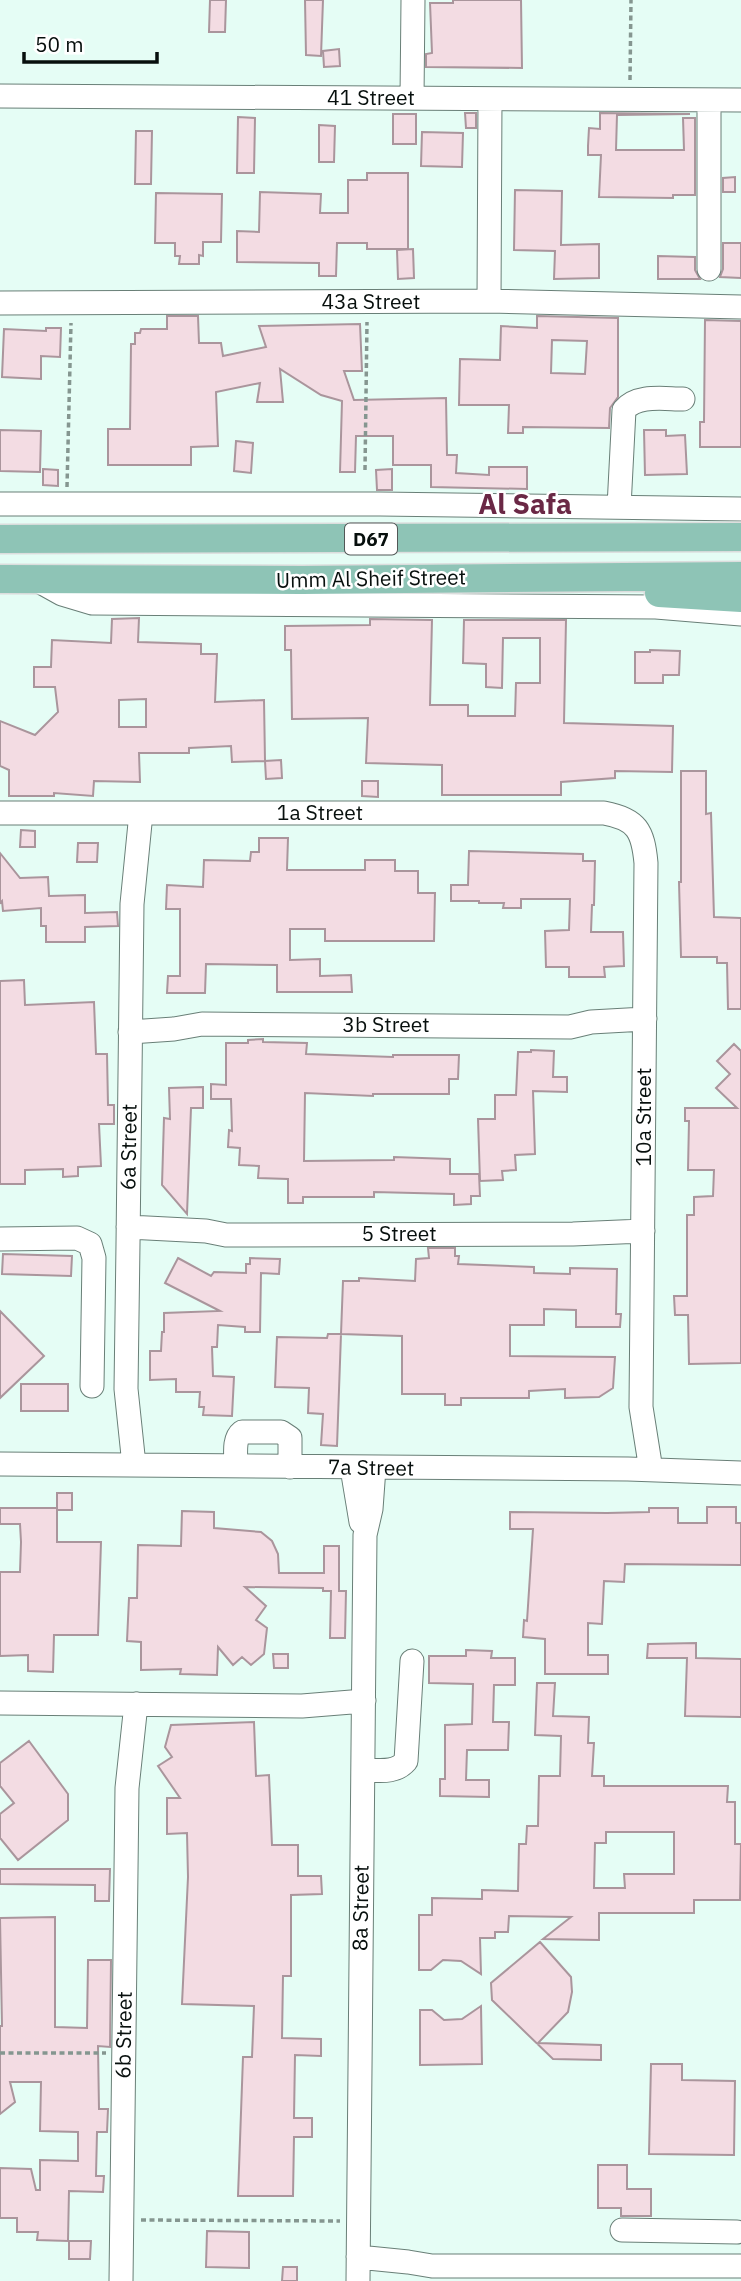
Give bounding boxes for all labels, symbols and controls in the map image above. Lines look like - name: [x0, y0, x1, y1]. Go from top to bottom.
- scale bar: [24, 21, 158, 65]
- text: 50 m: [35, 30, 84, 58]
- street label: 41 Street: [327, 83, 415, 111]
- street label: 43a Street: [322, 287, 420, 315]
- district label: Al Safa: [478, 485, 572, 522]
- road number: D67: [345, 524, 397, 554]
- street label: Umm Al Sheif Street: [276, 562, 466, 594]
- street label: 1a Street: [277, 798, 363, 826]
- street label: 3b Street: [342, 1010, 430, 1038]
- street label: 10a Street: [629, 1068, 657, 1166]
- street label: 6a Street: [113, 1104, 143, 1190]
- street label: 5 Street: [361, 1219, 437, 1247]
- street label: 7a Street: [328, 1452, 414, 1482]
- street label: 8a Street: [345, 1865, 375, 1951]
- street label: 6b Street: [108, 1991, 138, 2079]

